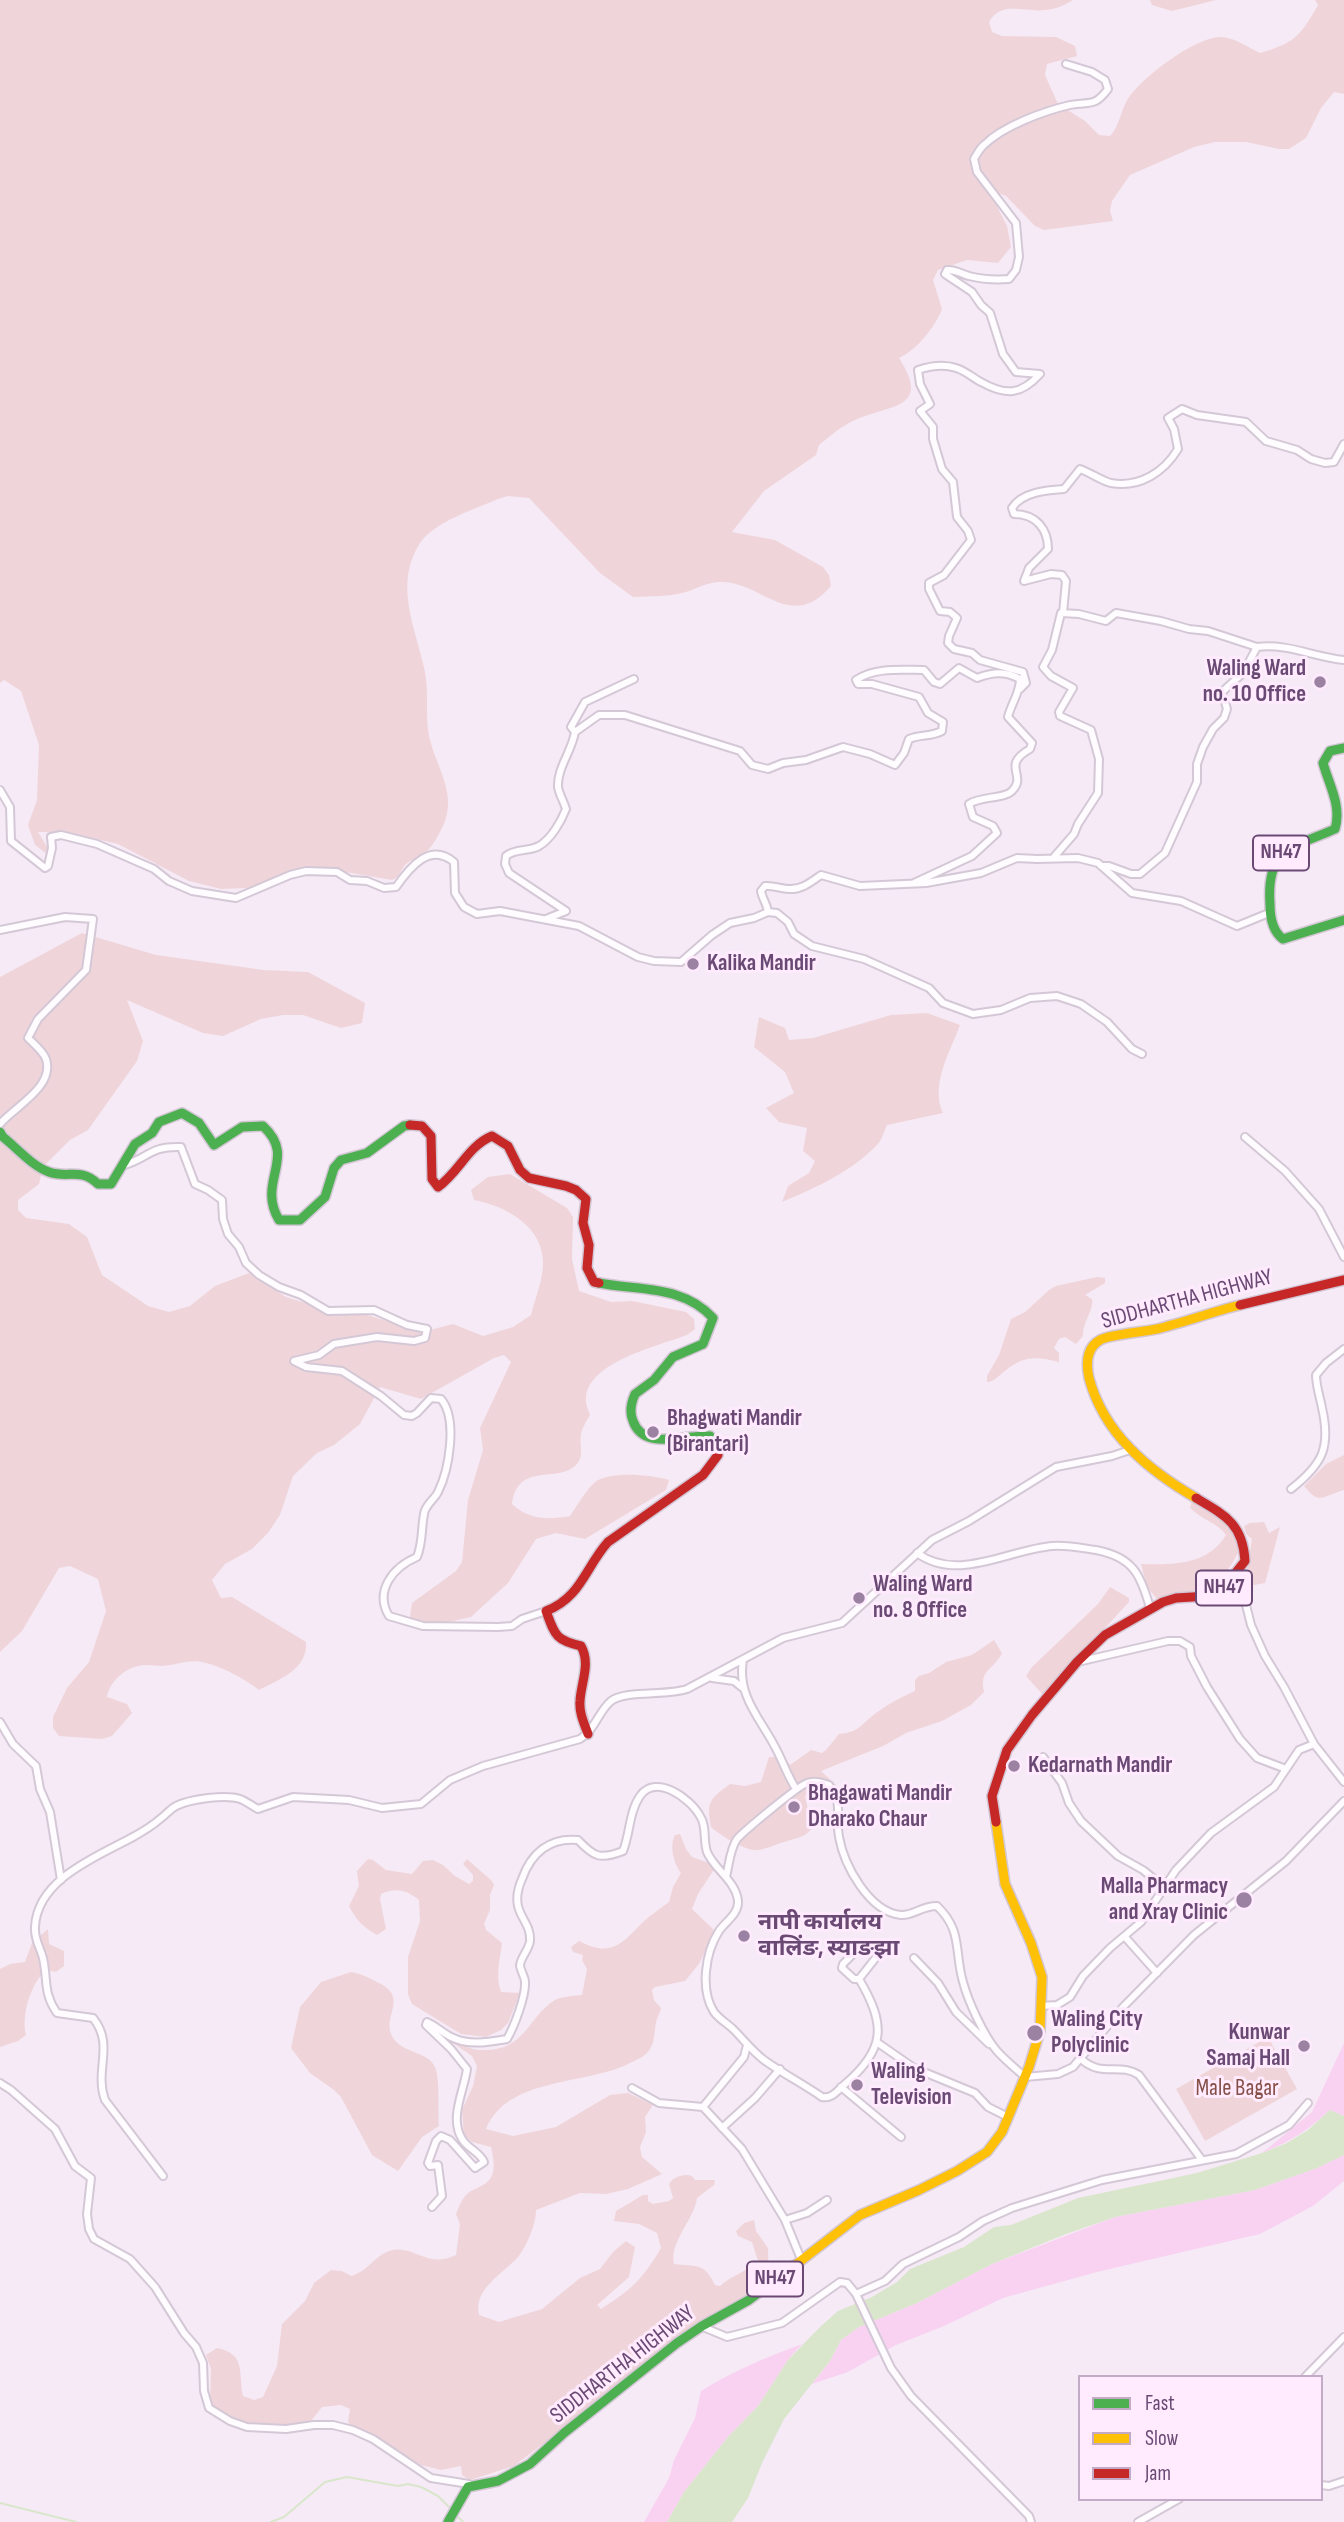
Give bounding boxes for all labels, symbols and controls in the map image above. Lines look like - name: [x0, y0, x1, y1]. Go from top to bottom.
- place label: Waling Ward no. 10 Office: [1203, 655, 1306, 709]
- marker: Waling Ward no. 10 Office: [1312, 674, 1328, 690]
- road number: NH47: [1253, 836, 1309, 870]
- place label: Kalika Mandir: [707, 950, 816, 978]
- marker: Kalika Mandir: [685, 956, 701, 972]
- street label: SIDDHARTHA HIGHWAY: [1098, 1264, 1276, 1336]
- place label: Bhagwati Mandir (Birantari): [667, 1405, 802, 1459]
- marker: Bhagwati Mandir (Birantari): [645, 1424, 661, 1440]
- road number: NH47: [1196, 1570, 1252, 1606]
- place label: Waling Ward no. 8 Office: [873, 1571, 973, 1625]
- marker: Waling Ward no. 8 Office: [851, 1590, 867, 1606]
- place label: Kedarnath Mandir: [1028, 1752, 1172, 1780]
- marker: Kedarnath Mandir: [1006, 1758, 1022, 1774]
- place label: Bhagawati Mandir Dharako Chaur: [808, 1780, 952, 1834]
- marker: Bhagawati Mandir Dharako Chaur: [786, 1799, 802, 1815]
- place label: Malla Pharmacy and Xray Clinic: [1101, 1873, 1228, 1927]
- marker: Malla Pharmacy and Xray Clinic: [1234, 1890, 1254, 1910]
- place label: नापी कार्यालय वालिंङ, स्याङझा: [758, 1909, 899, 1963]
- marker: नापी कार्यालय वालिंङ, स्याङझा: [736, 1928, 752, 1944]
- place label: Waling City Polyclinic: [1051, 2006, 1143, 2060]
- place label: Kunwar Samaj Hall: [1206, 2019, 1290, 2073]
- marker: Waling City Polyclinic: [1025, 2023, 1045, 2043]
- marker: Kunwar Samaj Hall: [1296, 2038, 1312, 2054]
- place label: Waling Television: [871, 2058, 952, 2112]
- park label: Male Bagar: [1195, 2075, 1279, 2103]
- marker: Waling Television: [849, 2077, 865, 2093]
- road number: NH47: [747, 2262, 803, 2296]
- street label: SIDDHARTHA HIGHWAY: [545, 2300, 701, 2430]
- legend: [1078, 2375, 1323, 2501]
- text: Fast: [1145, 2391, 1175, 2416]
- text: Slow: [1145, 2426, 1178, 2451]
- text: Jam: [1145, 2461, 1171, 2486]

